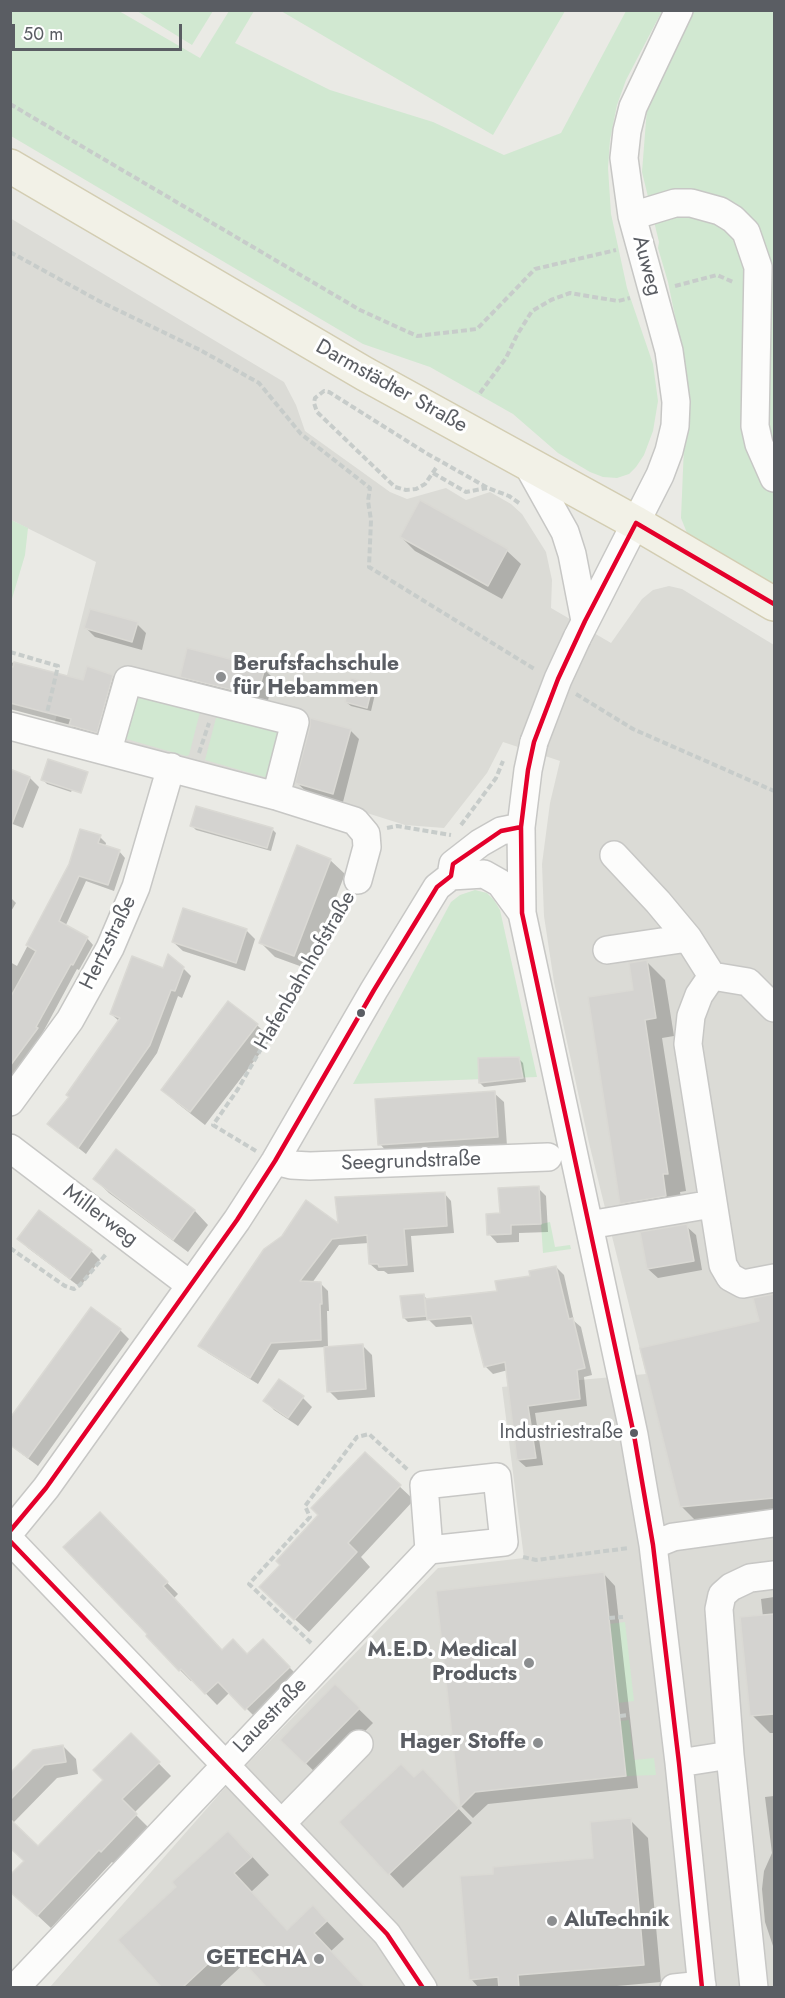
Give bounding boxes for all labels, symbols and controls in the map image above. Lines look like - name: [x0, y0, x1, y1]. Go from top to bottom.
- scale bar: [15, 12, 184, 50]
- text: 50 m: [23, 21, 63, 47]
- street label: Auweg: [626, 233, 666, 299]
- street label: Darmstädter Straße: [311, 335, 471, 439]
- place label: Berufsfachschule für Hebammen: [233, 652, 399, 702]
- marker: Berufsfachschule für Hebammen: [214, 670, 228, 684]
- street label: Hafenbahnhofstraße: [250, 887, 362, 1055]
- street label: Hertzstraße: [75, 892, 143, 994]
- unlabelled marker: [355, 1007, 367, 1019]
- street label: Seegrundstraße: [341, 1147, 481, 1177]
- street label: Millerweg: [57, 1180, 143, 1252]
- place label: Industriestraße: [500, 1421, 623, 1445]
- marker: Industriestraße: [628, 1427, 640, 1439]
- place label: M.E.D. Medical Products: [367, 1638, 517, 1688]
- marker: M.E.D. Medical Products: [522, 1656, 536, 1670]
- street label: Lauestraße: [229, 1673, 313, 1759]
- place label: Hager Stoffe: [400, 1730, 526, 1756]
- marker: Hager Stoffe: [531, 1736, 545, 1750]
- place label: AluTechnik: [564, 1908, 670, 1934]
- marker: AluTechnik: [545, 1914, 559, 1928]
- place label: GETECHA: [206, 1946, 307, 1972]
- marker: GETECHA: [312, 1952, 326, 1966]

